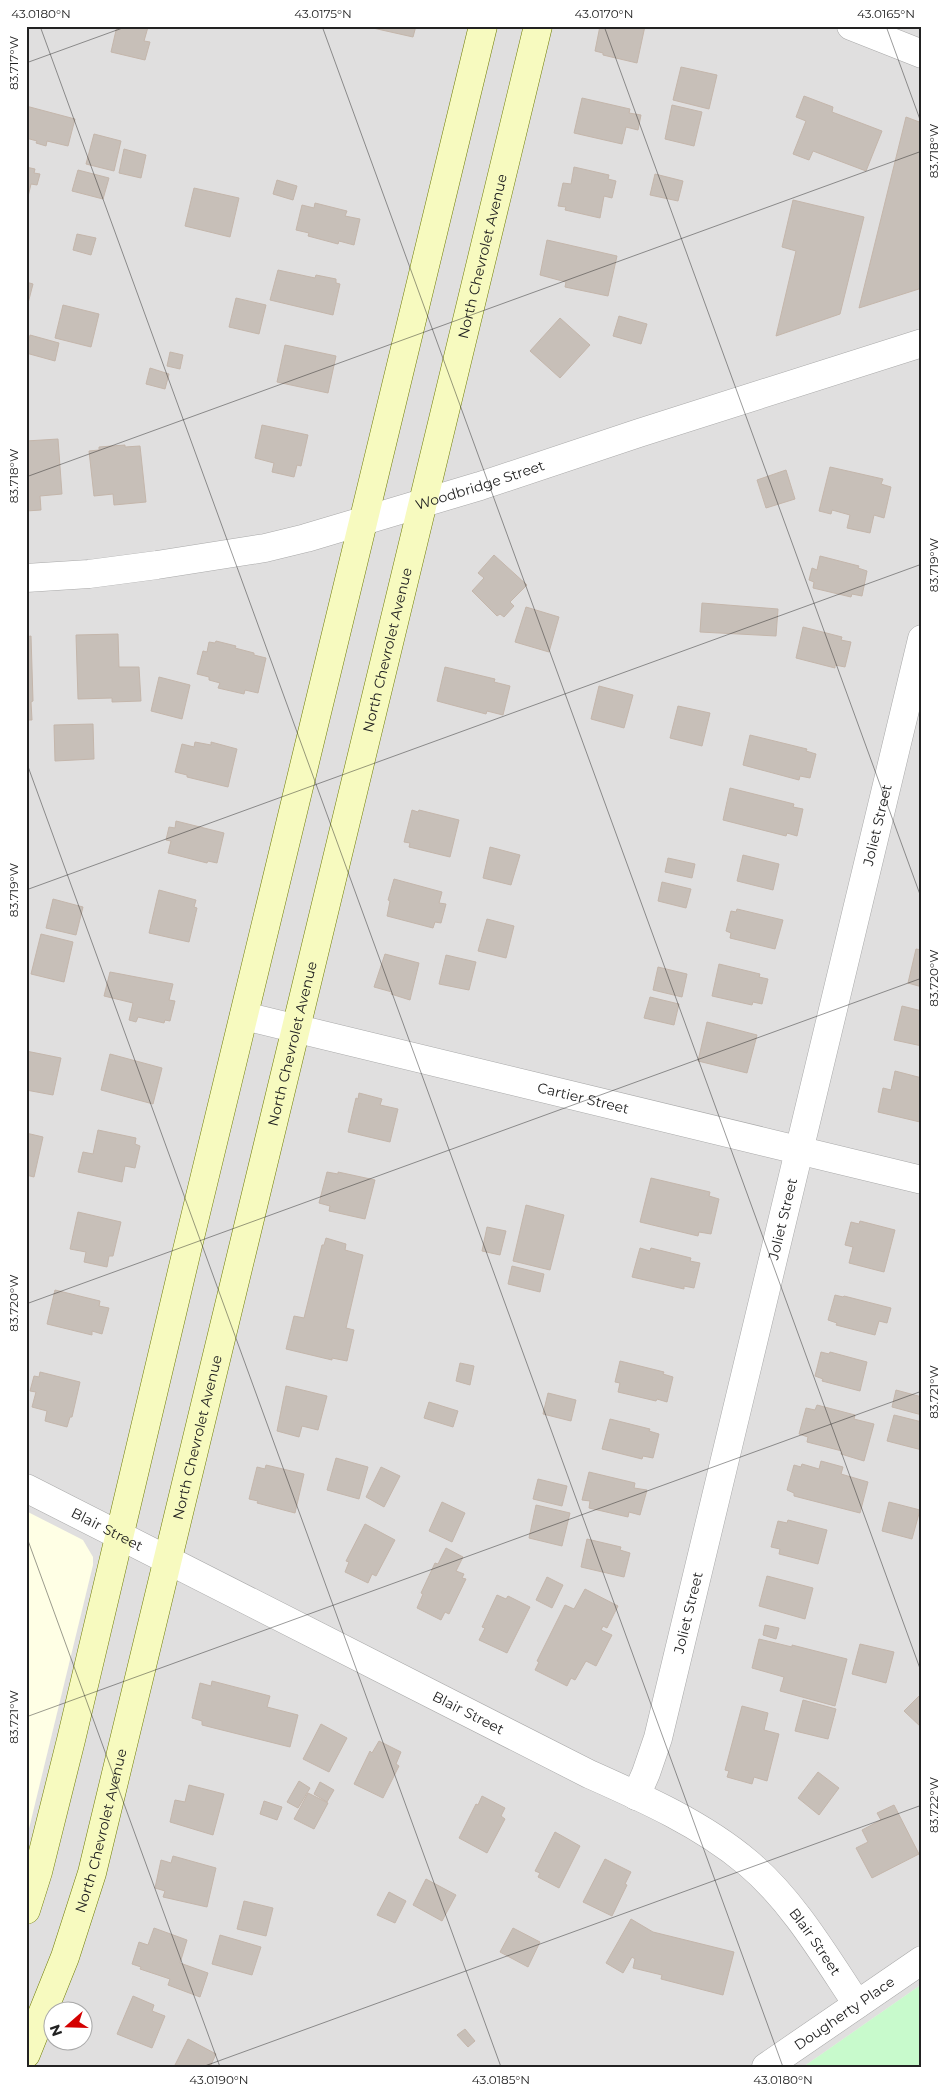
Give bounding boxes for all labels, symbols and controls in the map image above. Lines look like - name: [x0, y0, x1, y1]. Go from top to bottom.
- text: 43.0180°N: [11, 6, 71, 21]
- text: 43.0175°N: [294, 6, 352, 21]
- text: 43.0170°N: [575, 6, 633, 21]
- text: 43.0165°N: [857, 6, 915, 21]
- text: 83.717°W: [6, 36, 21, 90]
- text: 83.718°W: [926, 124, 941, 178]
- street label: North Chevrolet Avenue: [454, 172, 511, 340]
- text: 83.718°W: [6, 449, 21, 503]
- street label: Woodbridge Street: [413, 456, 547, 514]
- text: 83.719°W: [926, 538, 941, 592]
- street label: North Chevrolet Avenue: [359, 566, 416, 734]
- street label: Joliet Street: [859, 782, 896, 869]
- text: 83.719°W: [6, 863, 21, 917]
- text: 83.720°W: [926, 949, 941, 1007]
- street label: North Chevrolet Avenue: [264, 959, 321, 1128]
- street label: Cartier Street: [536, 1078, 631, 1118]
- street label: Joliet Street: [764, 1176, 801, 1263]
- text: 83.720°W: [6, 1274, 21, 1332]
- street label: North Chevrolet Avenue: [169, 1353, 226, 1522]
- text: 83.721°W: [926, 1365, 941, 1419]
- street label: Blair Street: [68, 1504, 146, 1555]
- street label: Joliet Street: [669, 1570, 707, 1656]
- street label: Blair Street: [429, 1687, 507, 1738]
- text: 83.721°W: [6, 1690, 21, 1744]
- street label: North Chevrolet Avenue: [71, 1747, 131, 1915]
- text: 83.722°W: [926, 1777, 941, 1833]
- street label: Blair Street: [785, 1904, 845, 1979]
- street label: Dougherty Place: [791, 1972, 898, 2054]
- north arrow: [42, 2000, 92, 2050]
- text: N: [45, 2022, 66, 2039]
- text: 43.0190°N: [189, 2072, 249, 2087]
- text: 43.0185°N: [472, 2072, 530, 2087]
- text: 43.0180°N: [753, 2072, 813, 2087]

